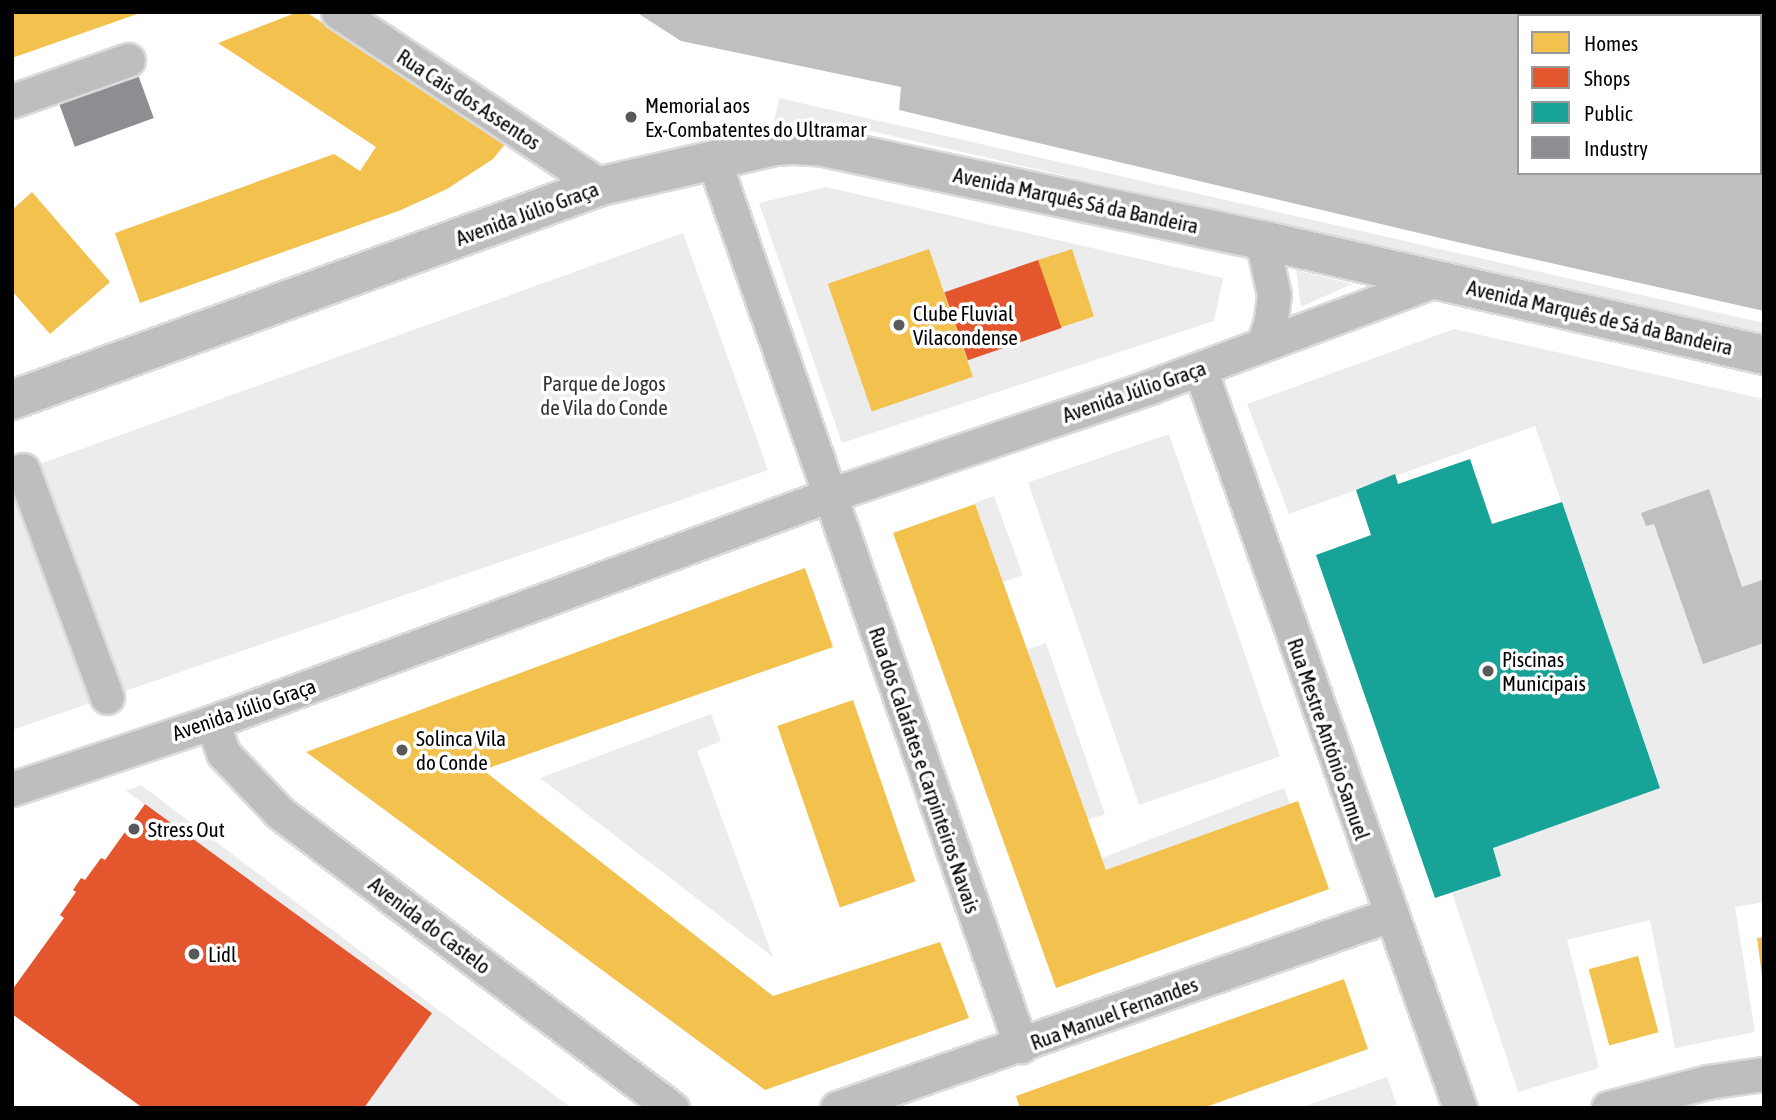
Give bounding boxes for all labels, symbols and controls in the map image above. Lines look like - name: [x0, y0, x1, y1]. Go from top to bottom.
- legend: [1517, 14, 1762, 175]
- text: Homes: [1584, 31, 1638, 55]
- street label: Rua Cais dos Assentos: [393, 43, 545, 155]
- text: Shops: [1584, 66, 1630, 90]
- place label: Memorial aos Ex-Combatentes do Ultramar: [645, 92, 866, 142]
- text: Public: [1584, 101, 1633, 125]
- marker: Memorial aos Ex-Combatentes do Ultramar: [623, 109, 639, 125]
- text: Industry: [1584, 136, 1648, 160]
- street label: Avenida Marquês Sá da Bandeira: [951, 162, 1201, 238]
- street label: Avenida Júlio Graça: [452, 175, 602, 251]
- street label: Avenida Marquês de Sá da Bandeira: [1465, 274, 1735, 360]
- place label: Clube Fluvial Vilacondense: [913, 300, 1018, 350]
- marker: Clube Fluvial Vilacondense: [891, 317, 907, 333]
- street label: Avenida Júlio Graça: [1059, 355, 1209, 427]
- park label: Parque de Jogos de Vila do Conde: [540, 370, 668, 420]
- street label: Rua dos Calafates e Carpinteiros Navais: [864, 624, 986, 916]
- street label: Rua Mestre António Samuel: [1283, 635, 1375, 843]
- place label: Piscinas Municipais: [1502, 646, 1586, 696]
- marker: Piscinas Municipais: [1480, 663, 1496, 679]
- street label: Avenida Júlio Graça: [169, 673, 319, 745]
- place label: Solinca Vila do Conde: [416, 725, 506, 775]
- marker: Solinca Vila do Conde: [394, 742, 410, 758]
- place label: Stress Out: [148, 816, 225, 842]
- marker: Stress Out: [126, 821, 142, 837]
- street label: Avenida do Castelo: [364, 871, 496, 979]
- place label: Lidl: [208, 941, 236, 967]
- marker: Lidl: [186, 946, 202, 962]
- street label: Rua Manuel Fernandes: [1027, 971, 1201, 1055]

